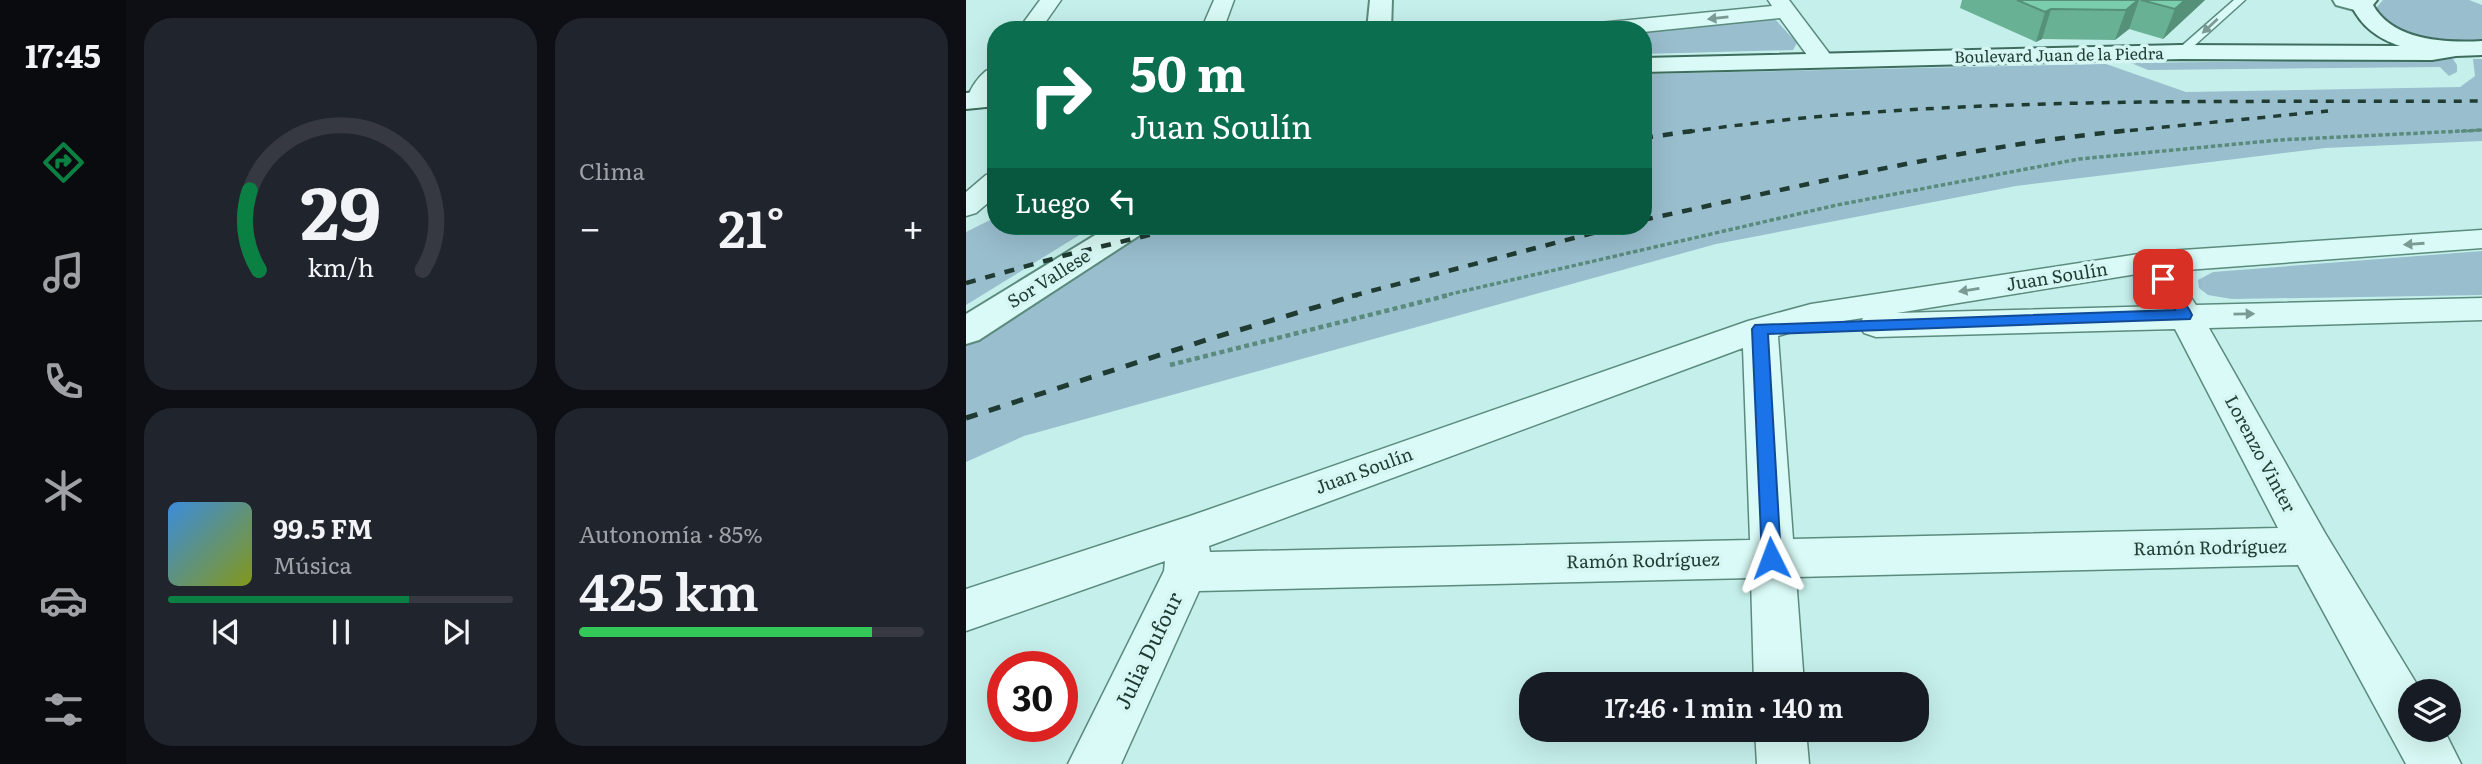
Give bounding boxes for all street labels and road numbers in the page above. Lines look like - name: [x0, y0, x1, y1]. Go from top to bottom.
- street label: Boulevard Juan de la Piedra: [1954, 40, 2164, 68]
- street label: Sor Vallese: [1001, 242, 1095, 314]
- street label: Juan Soulín: [2004, 254, 2110, 297]
- street label: Lorenzo Vinter: [2219, 390, 2304, 517]
- street label: Juan Soulín: [1311, 439, 1416, 500]
- street label: Ramón Rodríguez: [2133, 532, 2287, 561]
- street label: Ramón Rodríguez: [1566, 545, 1720, 574]
- street label: Julia Dufour: [1105, 586, 1188, 714]

